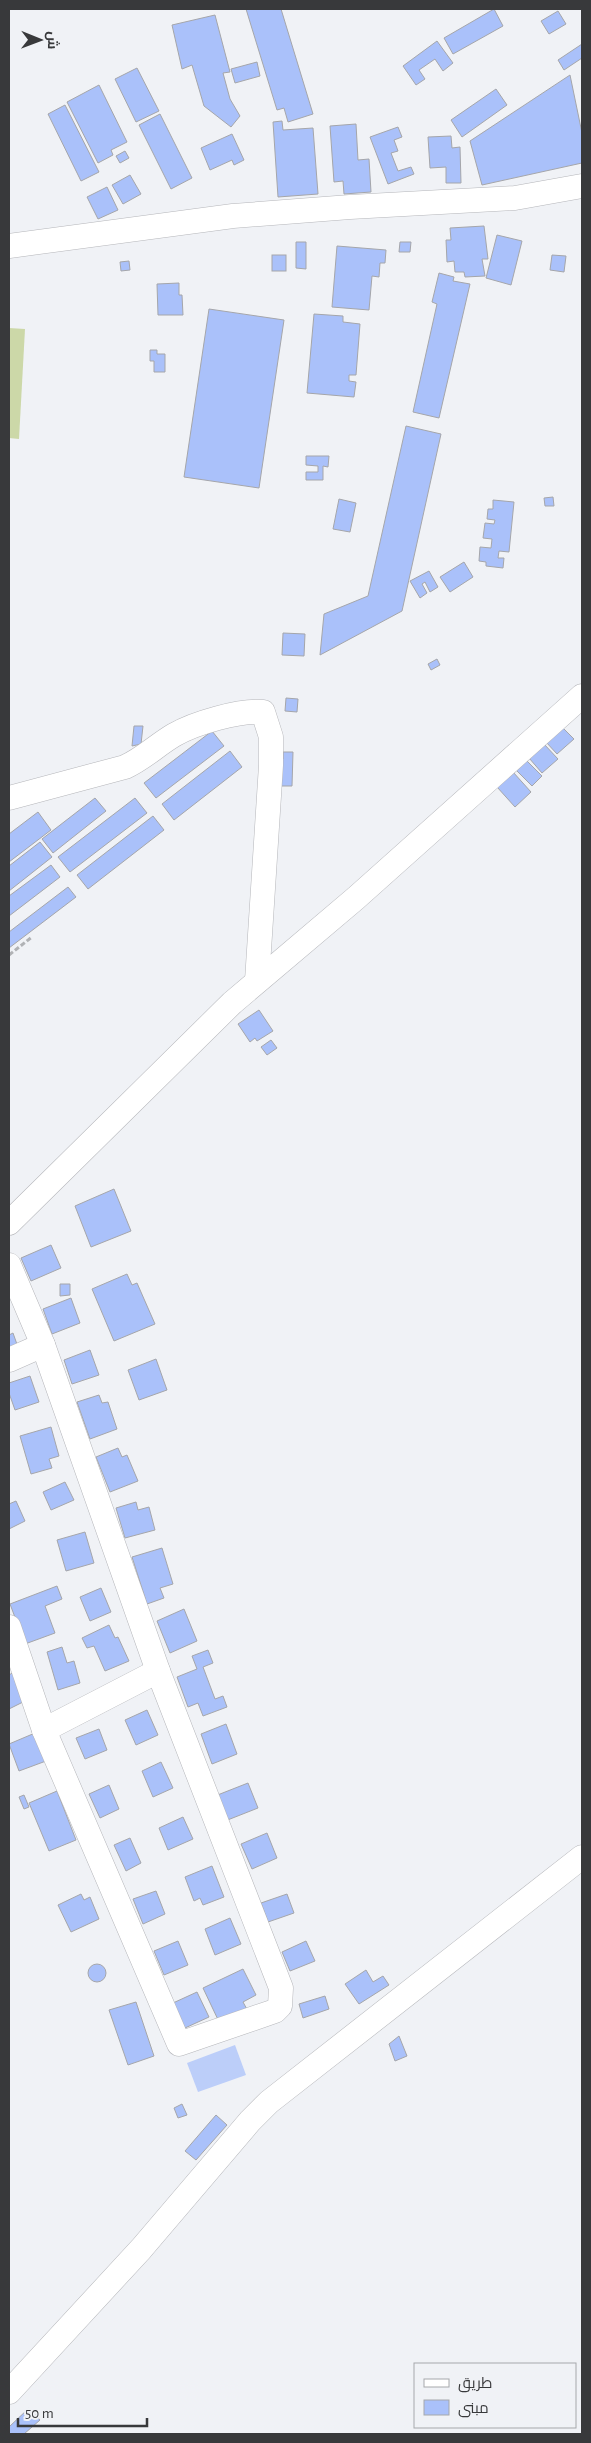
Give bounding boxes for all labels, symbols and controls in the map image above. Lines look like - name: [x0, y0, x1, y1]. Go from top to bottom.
- north arrow: [15, 15, 65, 65]
- text: ش: [44, 31, 61, 49]
- legend: [414, 2363, 576, 2428]
- text: طريق: [458, 2376, 492, 2393]
- scale bar: [18, 2396, 146, 2428]
- text: مبنى: [458, 2401, 489, 2418]
- text: 50 m: [25, 2406, 54, 2421]

